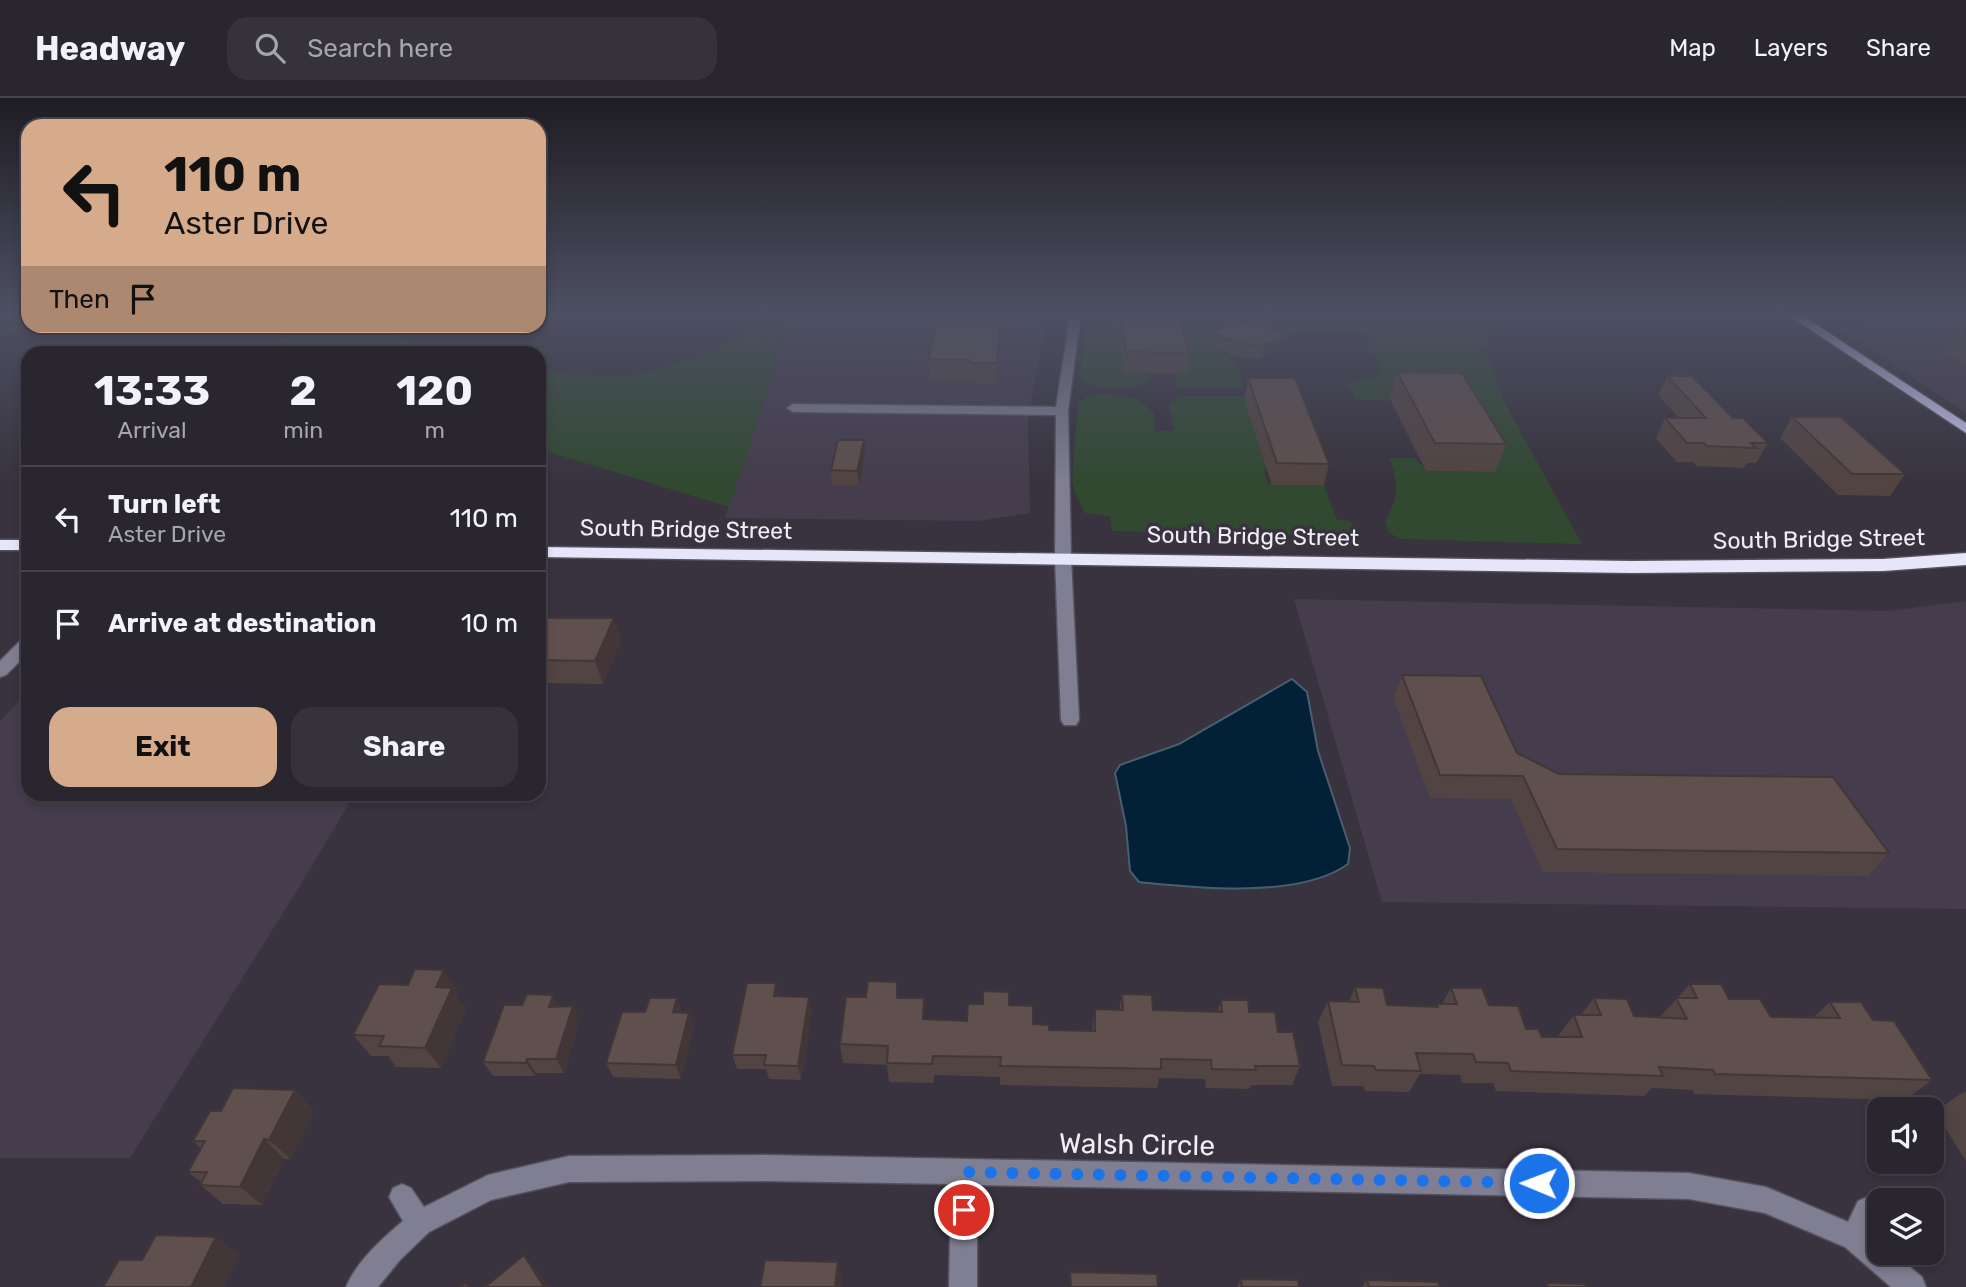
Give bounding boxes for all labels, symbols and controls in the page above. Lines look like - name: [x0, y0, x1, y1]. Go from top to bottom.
- search box: [227, 17, 717, 80]
- text: Headway: [35, 29, 185, 68]
- icon: search: [251, 29, 289, 67]
- text: Search here: [307, 33, 453, 64]
- text: Map: [1669, 34, 1716, 62]
- text: Layers: [1754, 34, 1828, 62]
- text: Share: [1866, 34, 1931, 62]
- text: 110 m: [164, 145, 301, 203]
- icon: left: [49, 147, 140, 238]
- text: Aster Drive: [164, 204, 328, 242]
- icon: arrive: [124, 280, 162, 318]
- text: Then: [49, 284, 110, 315]
- text: 13:33: [94, 366, 210, 416]
- text: 2: [290, 366, 317, 416]
- text: 120: [396, 366, 473, 416]
- text: Arrival: [118, 416, 187, 444]
- text: min: [283, 416, 323, 444]
- text: m: [424, 416, 445, 444]
- text: Turn left: [108, 489, 220, 520]
- icon: left: [49, 500, 87, 538]
- text: 110 m: [450, 503, 518, 534]
- street label: South Bridge Street: [580, 513, 792, 545]
- text: Aster Drive: [108, 520, 226, 548]
- street label: South Bridge Street: [1147, 520, 1359, 552]
- street label: South Bridge Street: [1713, 523, 1925, 555]
- icon: arrive: [49, 605, 87, 643]
- text: Arrive at destination: [108, 608, 376, 639]
- text: 10 m: [461, 608, 518, 639]
- button: Exit: [49, 707, 277, 787]
- button: Share: [291, 707, 518, 787]
- map controls: [1867, 1097, 1944, 1265]
- button: sound: [1867, 1097, 1944, 1174]
- street label: Walsh Circle: [1059, 1127, 1215, 1162]
- position arrow: [1502, 1146, 1576, 1220]
- pin: [934, 1180, 994, 1240]
- button: layers: [1867, 1188, 1944, 1265]
- icon: arrive: [945, 1191, 983, 1229]

